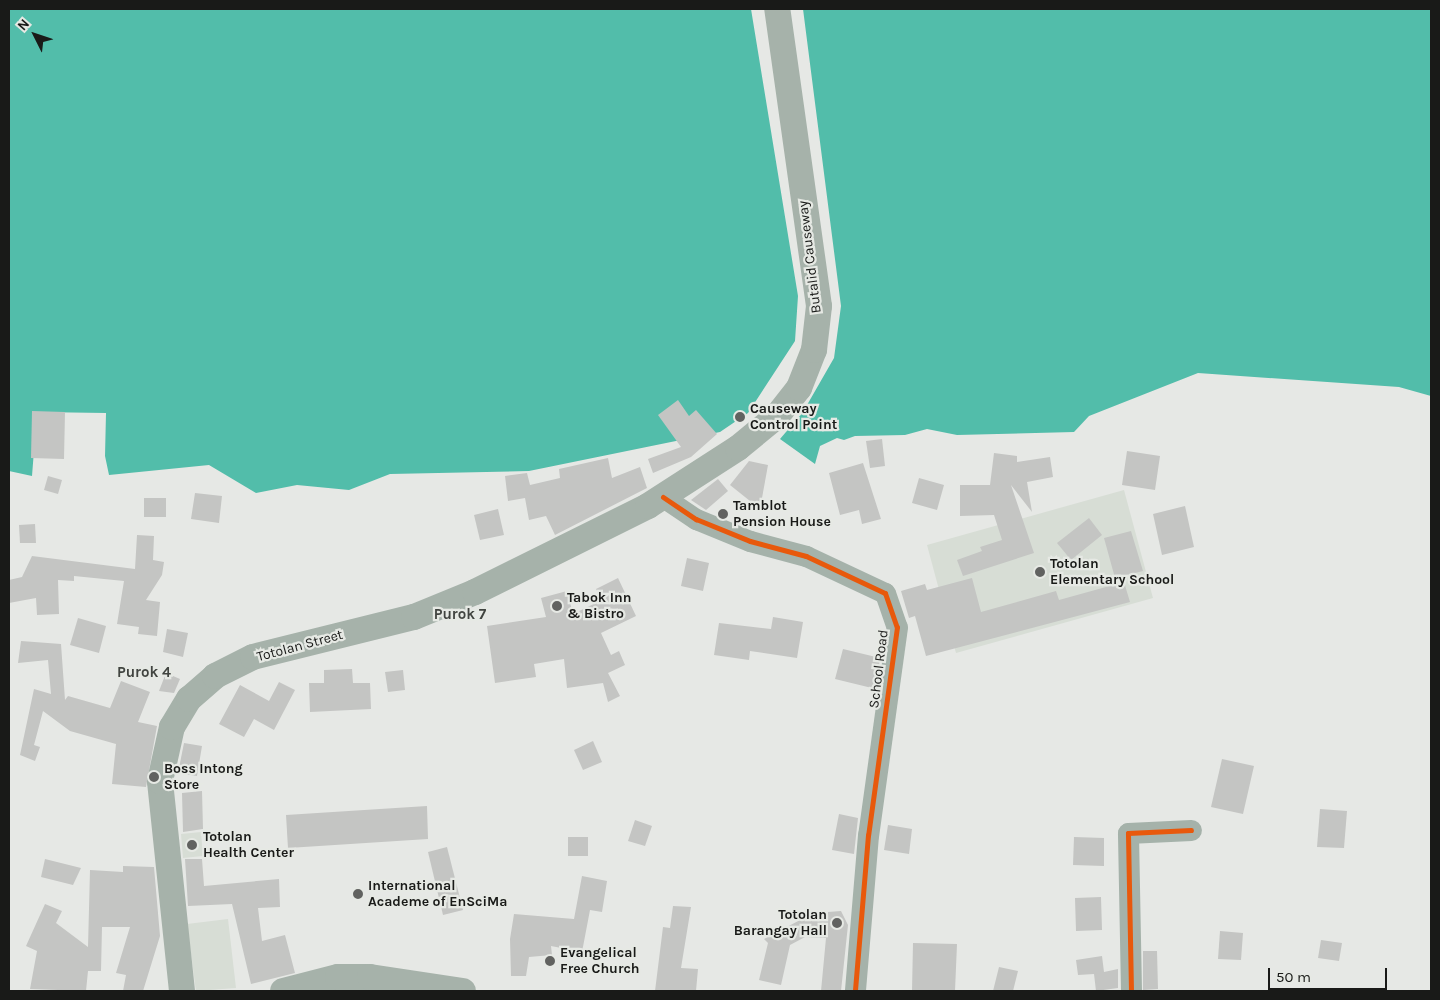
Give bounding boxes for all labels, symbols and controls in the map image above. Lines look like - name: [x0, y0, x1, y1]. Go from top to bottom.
- north arrow: [10, 10, 60, 60]
- text: N: [14, 15, 33, 34]
- street label: Butalid Causeway: [795, 200, 825, 314]
- place label: Causeway Control Point: [750, 401, 837, 434]
- marker: Causeway Control Point: [734, 411, 746, 423]
- place label: Tamblot Pension House: [733, 498, 831, 530]
- marker: Tamblot Pension House: [717, 508, 729, 520]
- place label: Totolan Elementary School: [1050, 556, 1174, 588]
- marker: Totolan Elementary School: [1034, 566, 1046, 578]
- place label: Tabok Inn & Bistro: [567, 590, 631, 622]
- marker: Tabok Inn & Bistro: [551, 600, 563, 612]
- district label: Purok 7: [434, 606, 486, 624]
- street label: Totolan Street: [255, 626, 345, 666]
- street label: School Road: [866, 629, 892, 709]
- district label: Purok 4: [117, 664, 171, 682]
- place label: Boss Intong Store: [164, 761, 243, 794]
- marker: Boss Intong Store: [148, 771, 160, 783]
- place label: Totolan Health Center: [203, 829, 294, 862]
- marker: Totolan Health Center: [185, 838, 199, 852]
- place label: International Academe of EnSciMa: [368, 878, 508, 910]
- marker: International Academe of EnSciMa: [352, 888, 364, 900]
- place label: Totolan Barangay Hall: [734, 907, 827, 940]
- marker: Totolan Barangay Hall: [831, 917, 843, 929]
- place label: Evangelical Free Church: [560, 945, 640, 978]
- marker: Evangelical Free Church: [544, 955, 556, 967]
- scale bar: [1270, 958, 1389, 990]
- text: 50 m: [1276, 968, 1311, 986]

